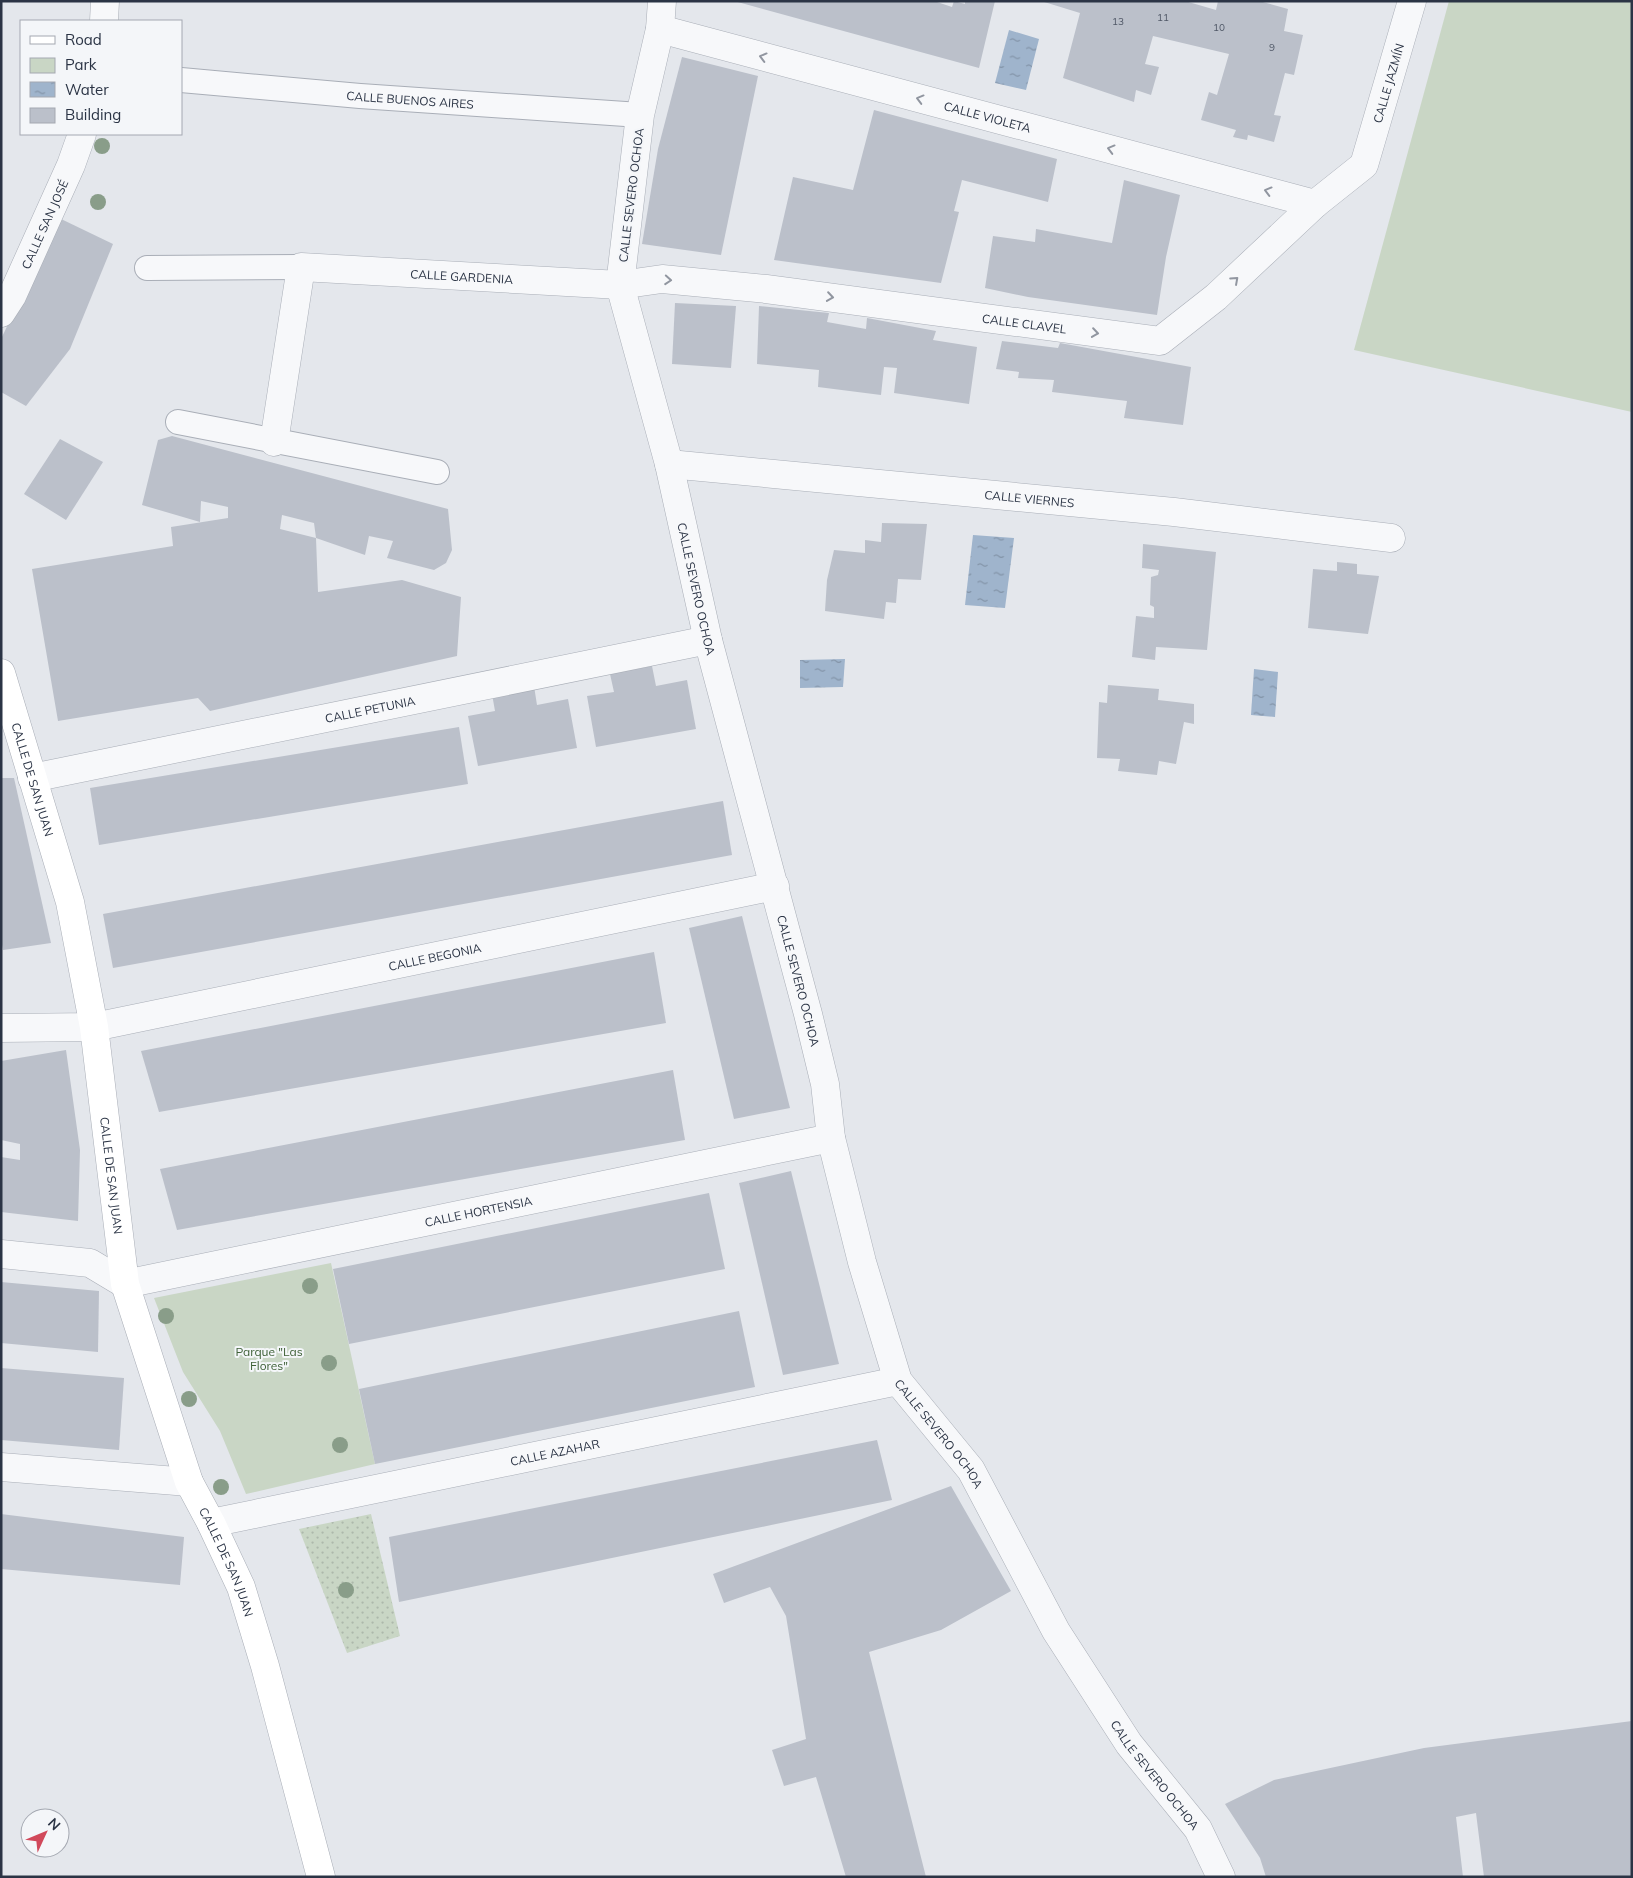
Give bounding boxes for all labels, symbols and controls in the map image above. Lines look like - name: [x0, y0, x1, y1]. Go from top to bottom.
- house number: 11: [1157, 11, 1169, 24]
- house number: 13: [1112, 15, 1124, 28]
- legend: [20, 20, 182, 135]
- house number: 10: [1213, 21, 1225, 34]
- text: Road: [65, 30, 102, 49]
- house number: 9: [1269, 41, 1275, 54]
- street label: CALLE JAZMÍN: [1369, 41, 1407, 125]
- one-way arrow: [759, 52, 768, 63]
- text: Park: [65, 55, 97, 74]
- text: Water: [65, 80, 109, 99]
- street label: CALLE BUENOS AIRES: [346, 87, 474, 111]
- one-way arrow: [917, 94, 925, 104]
- street label: CALLE VIOLETA: [942, 98, 1033, 135]
- text: Building: [65, 105, 121, 124]
- street label: CALLE SEVERO OCHOA: [615, 127, 647, 263]
- one-way arrow: [1108, 145, 1116, 155]
- street label: CALLE SAN JOSÉ: [18, 177, 71, 271]
- one-way arrow: [1265, 187, 1273, 197]
- street label: CALLE GARDENIA: [410, 266, 514, 286]
- one-way arrow: [665, 275, 673, 286]
- one-way arrow: [1229, 277, 1238, 286]
- one-way arrow: [826, 291, 834, 302]
- street label: CALLE CLAVEL: [981, 310, 1068, 336]
- one-way arrow: [1091, 327, 1099, 338]
- street label: CALLE VIERNES: [984, 487, 1075, 510]
- street label: CALLE SEVERO OCHOA: [675, 521, 719, 657]
- street label: CALLE PETUNIA: [324, 692, 417, 726]
- street label: CALLE DE SAN JUAN: [9, 721, 57, 838]
- street label: CALLE SEVERO OCHOA: [774, 913, 823, 1048]
- street label: CALLE BEGONIA: [387, 940, 483, 973]
- street label: CALLE DE SAN JUAN: [97, 1116, 126, 1235]
- street label: CALLE HORTENSIA: [423, 1192, 533, 1229]
- park label: Parque "Las Flores": [235, 1344, 303, 1373]
- street label: CALLE SEVERO OCHOA: [892, 1376, 987, 1491]
- street label: CALLE AZAHAR: [509, 1435, 601, 1469]
- street label: CALLE DE SAN JUAN: [196, 1504, 257, 1618]
- street label: CALLE SEVERO OCHOA: [1108, 1717, 1203, 1833]
- north arrow: [20, 1808, 70, 1858]
- text: N: [44, 1814, 64, 1834]

